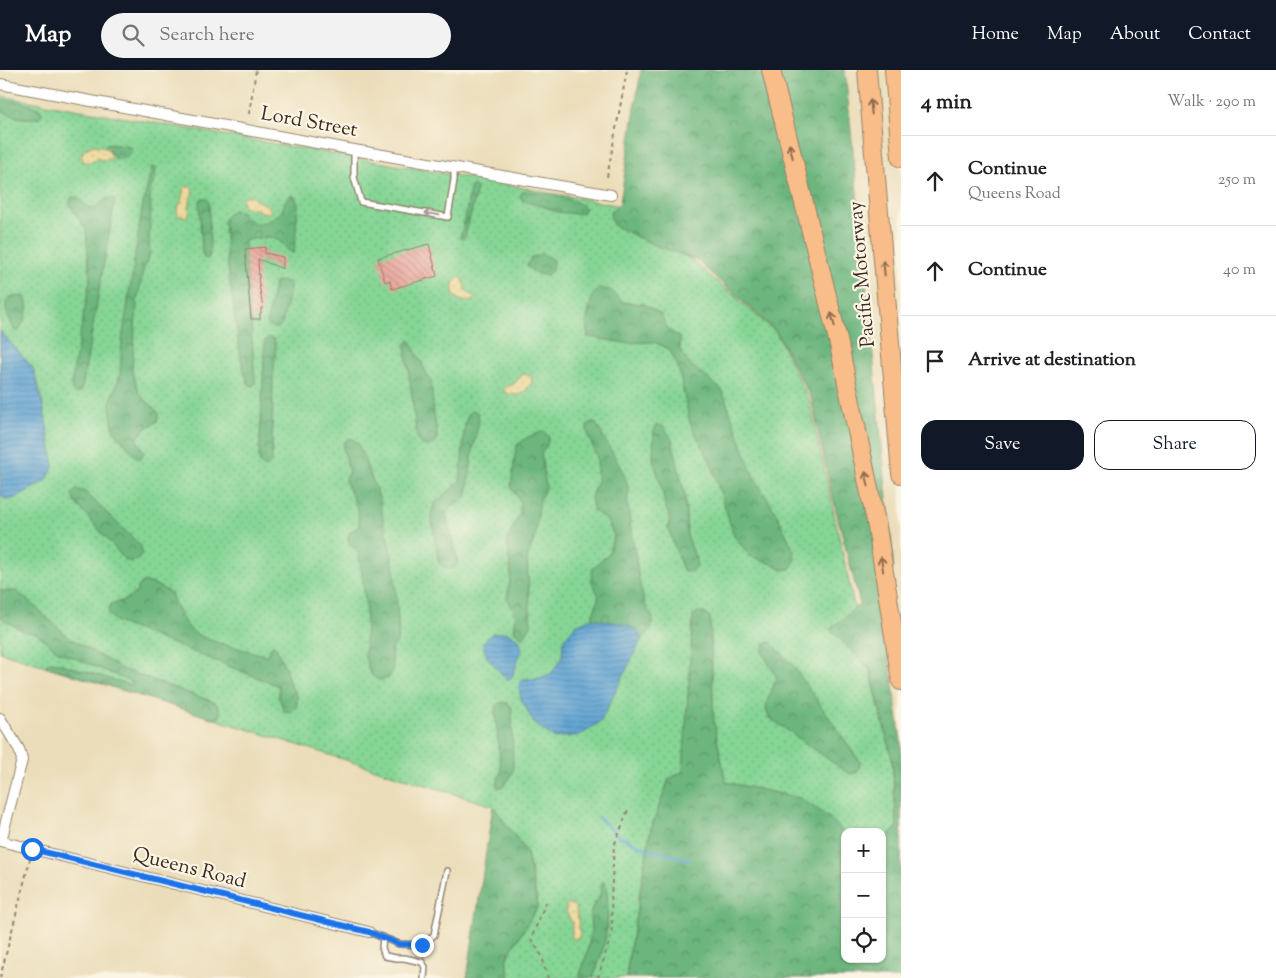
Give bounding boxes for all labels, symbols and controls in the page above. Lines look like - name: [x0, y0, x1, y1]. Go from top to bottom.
- search box: [101, 13, 451, 58]
- text: Map: [25, 18, 71, 52]
- icon: search: [119, 21, 147, 49]
- text: Search here: [159, 22, 255, 49]
- text: Home: [972, 22, 1019, 48]
- text: Map: [1047, 22, 1082, 48]
- text: About: [1110, 22, 1160, 48]
- text: Contact: [1188, 22, 1251, 48]
- text: 4 min: [921, 88, 972, 118]
- text: Walk · 290 m: [1167, 91, 1256, 114]
- one-way arrow: [866, 99, 875, 115]
- street label: Lord Street: [258, 100, 360, 146]
- one-way arrow: [786, 144, 795, 160]
- text: Continue: [968, 156, 1047, 183]
- icon: ahead: [921, 167, 949, 195]
- text: 250 m: [1218, 169, 1256, 192]
- text: Queens Road: [968, 183, 1061, 206]
- street label: Pacific Motorway: [842, 200, 884, 348]
- one-way arrow: [425, 209, 441, 219]
- icon: ahead: [921, 257, 949, 285]
- text: Continue: [968, 257, 1047, 284]
- text: 40 m: [1223, 259, 1256, 282]
- one-way arrow: [879, 261, 889, 277]
- one-way arrow: [828, 313, 837, 329]
- icon: arrive: [921, 347, 949, 375]
- text: Arrive at destination: [968, 347, 1136, 374]
- button: Save: [921, 420, 1084, 470]
- button: Share: [1094, 420, 1256, 470]
- one-way arrow: [861, 472, 871, 488]
- one-way arrow: [877, 557, 887, 573]
- map controls: [841, 828, 886, 963]
- button: +: [841, 828, 886, 873]
- route start: [21, 838, 44, 861]
- street label: Queens Road: [129, 841, 249, 897]
- button: −: [841, 873, 886, 918]
- button: locate: [841, 918, 886, 963]
- route end: [411, 934, 434, 957]

